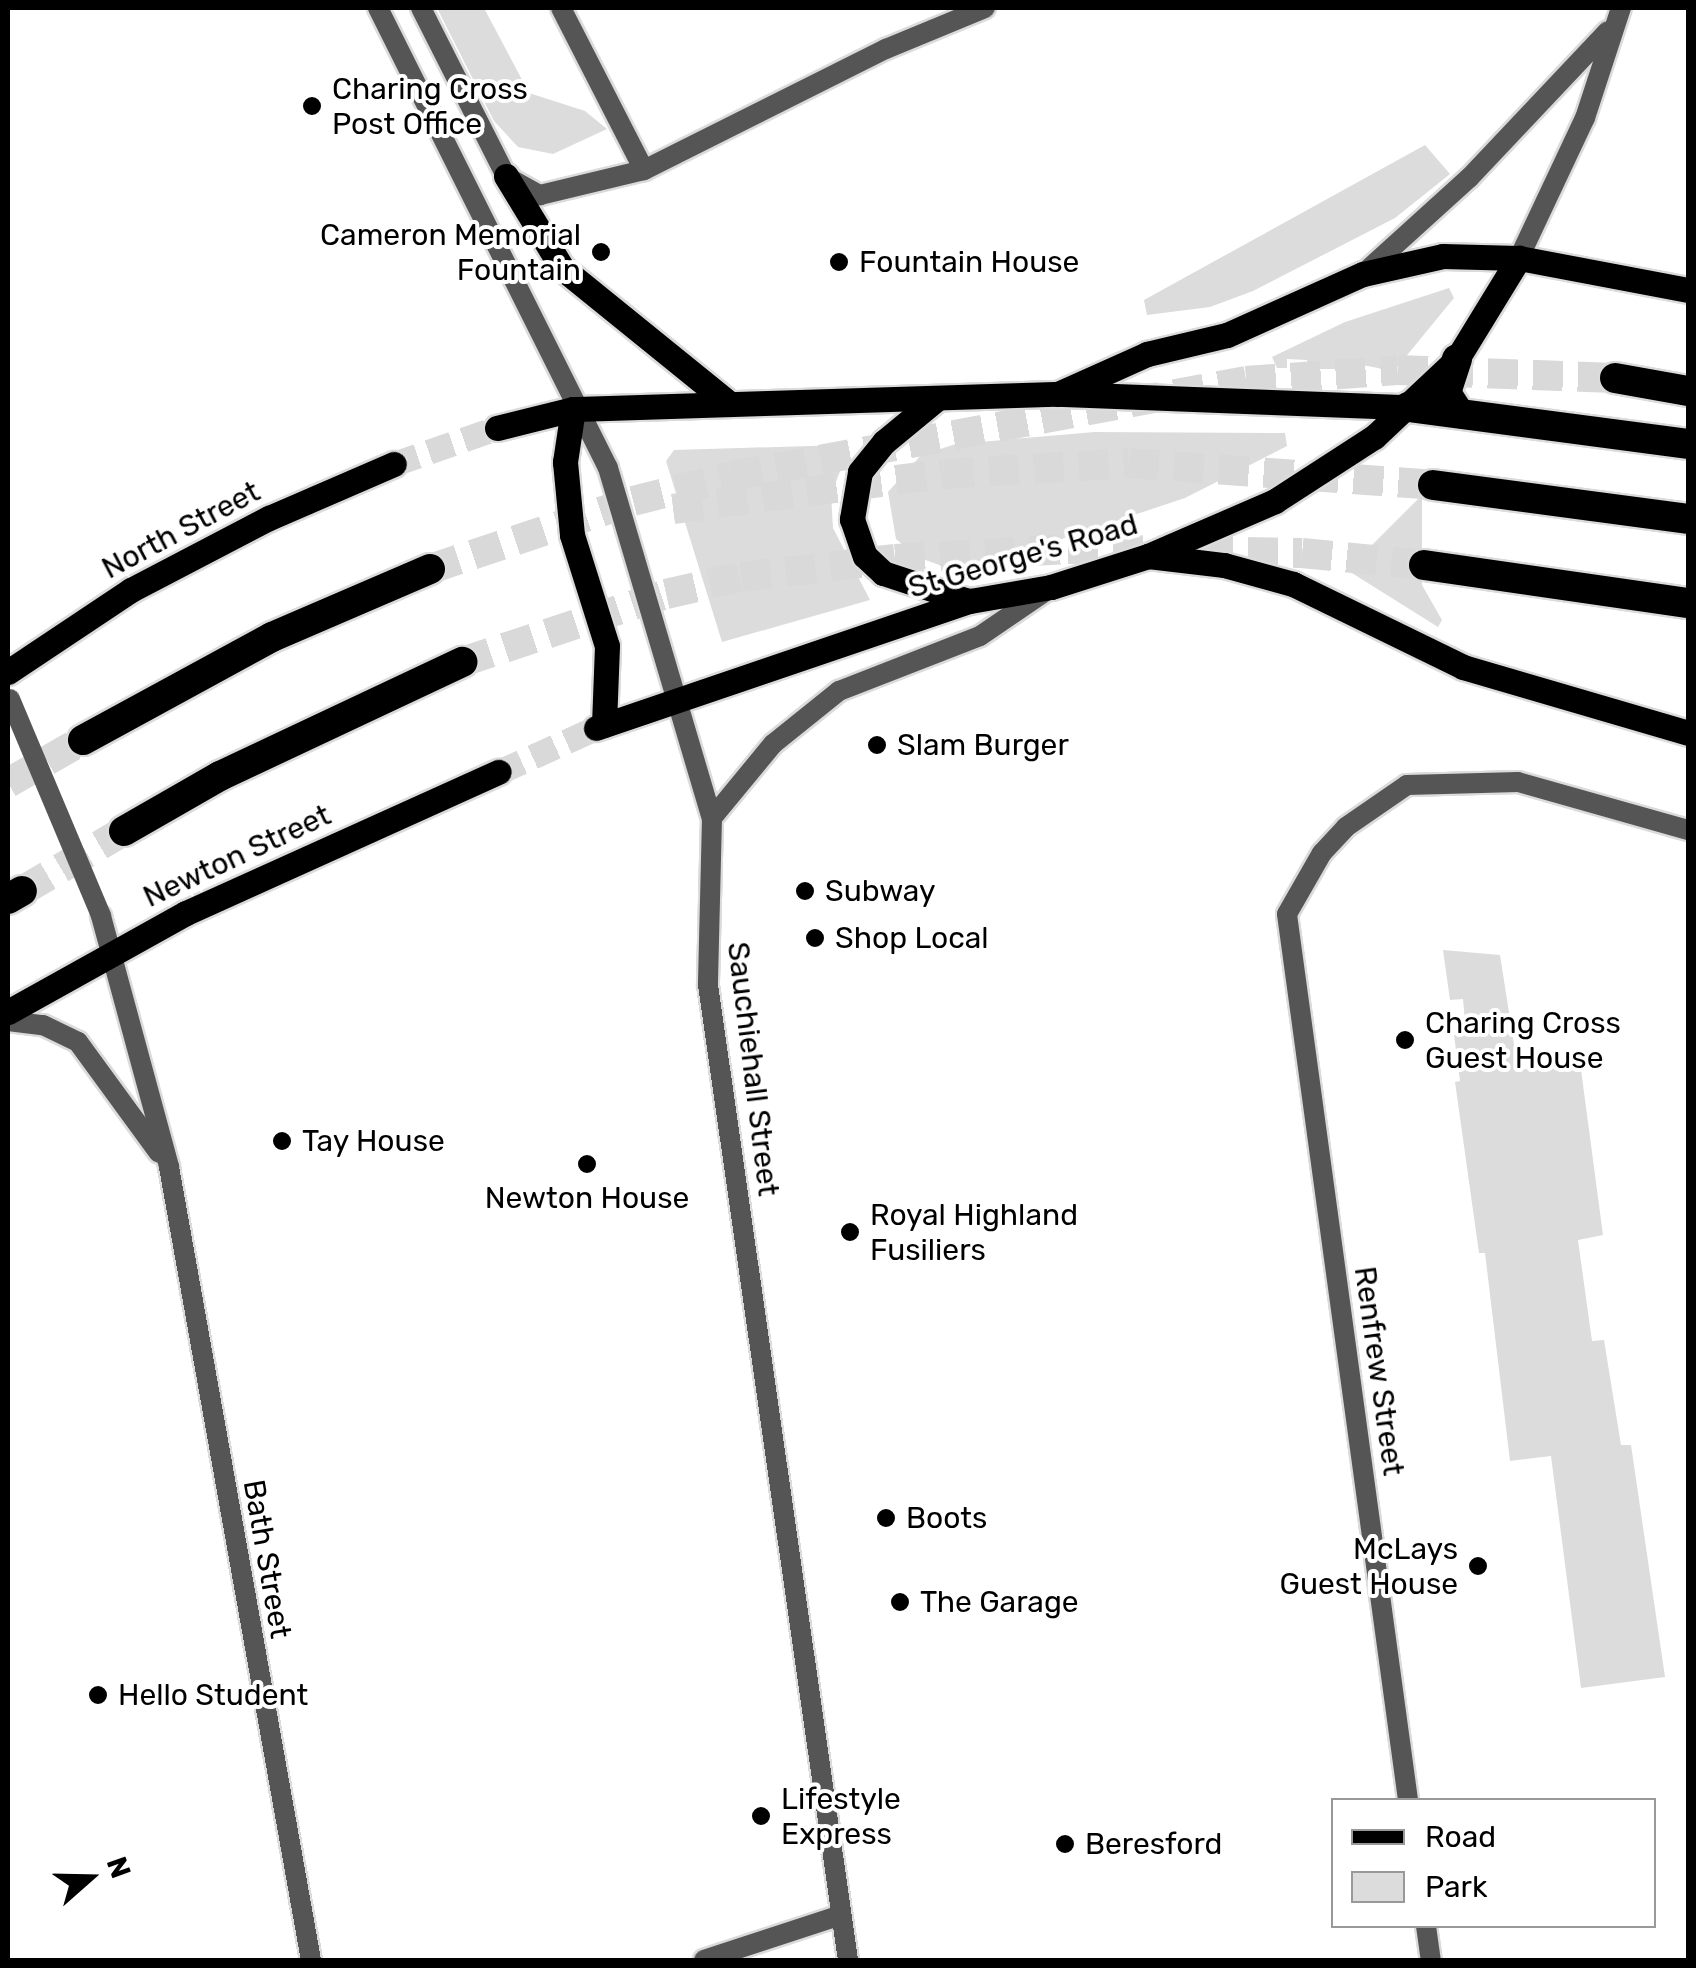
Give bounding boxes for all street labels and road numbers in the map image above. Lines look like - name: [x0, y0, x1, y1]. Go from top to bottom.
- street label: North Street: [96, 473, 266, 587]
- street label: St George's Road: [904, 506, 1142, 606]
- street label: Newton Street: [138, 797, 336, 915]
- street label: Sauchiehall Street: [720, 940, 786, 1198]
- street label: Renfrew Street: [1346, 1264, 1412, 1478]
- street label: Bath Street: [235, 1477, 299, 1641]

